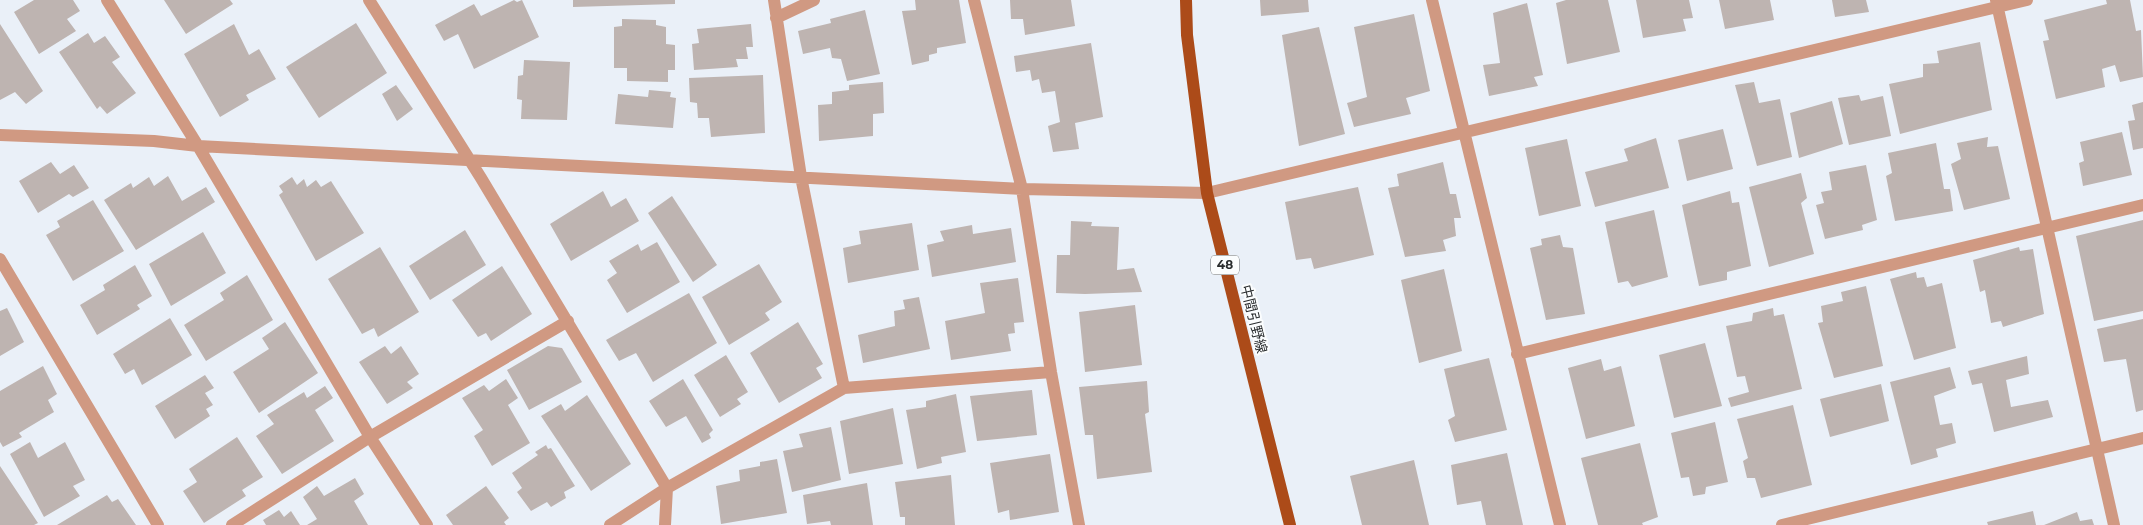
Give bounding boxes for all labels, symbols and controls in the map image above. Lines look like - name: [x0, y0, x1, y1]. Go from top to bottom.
- road number: 48: [1211, 256, 1239, 274]
- street label: 中間引野線: [1237, 283, 1271, 355]

